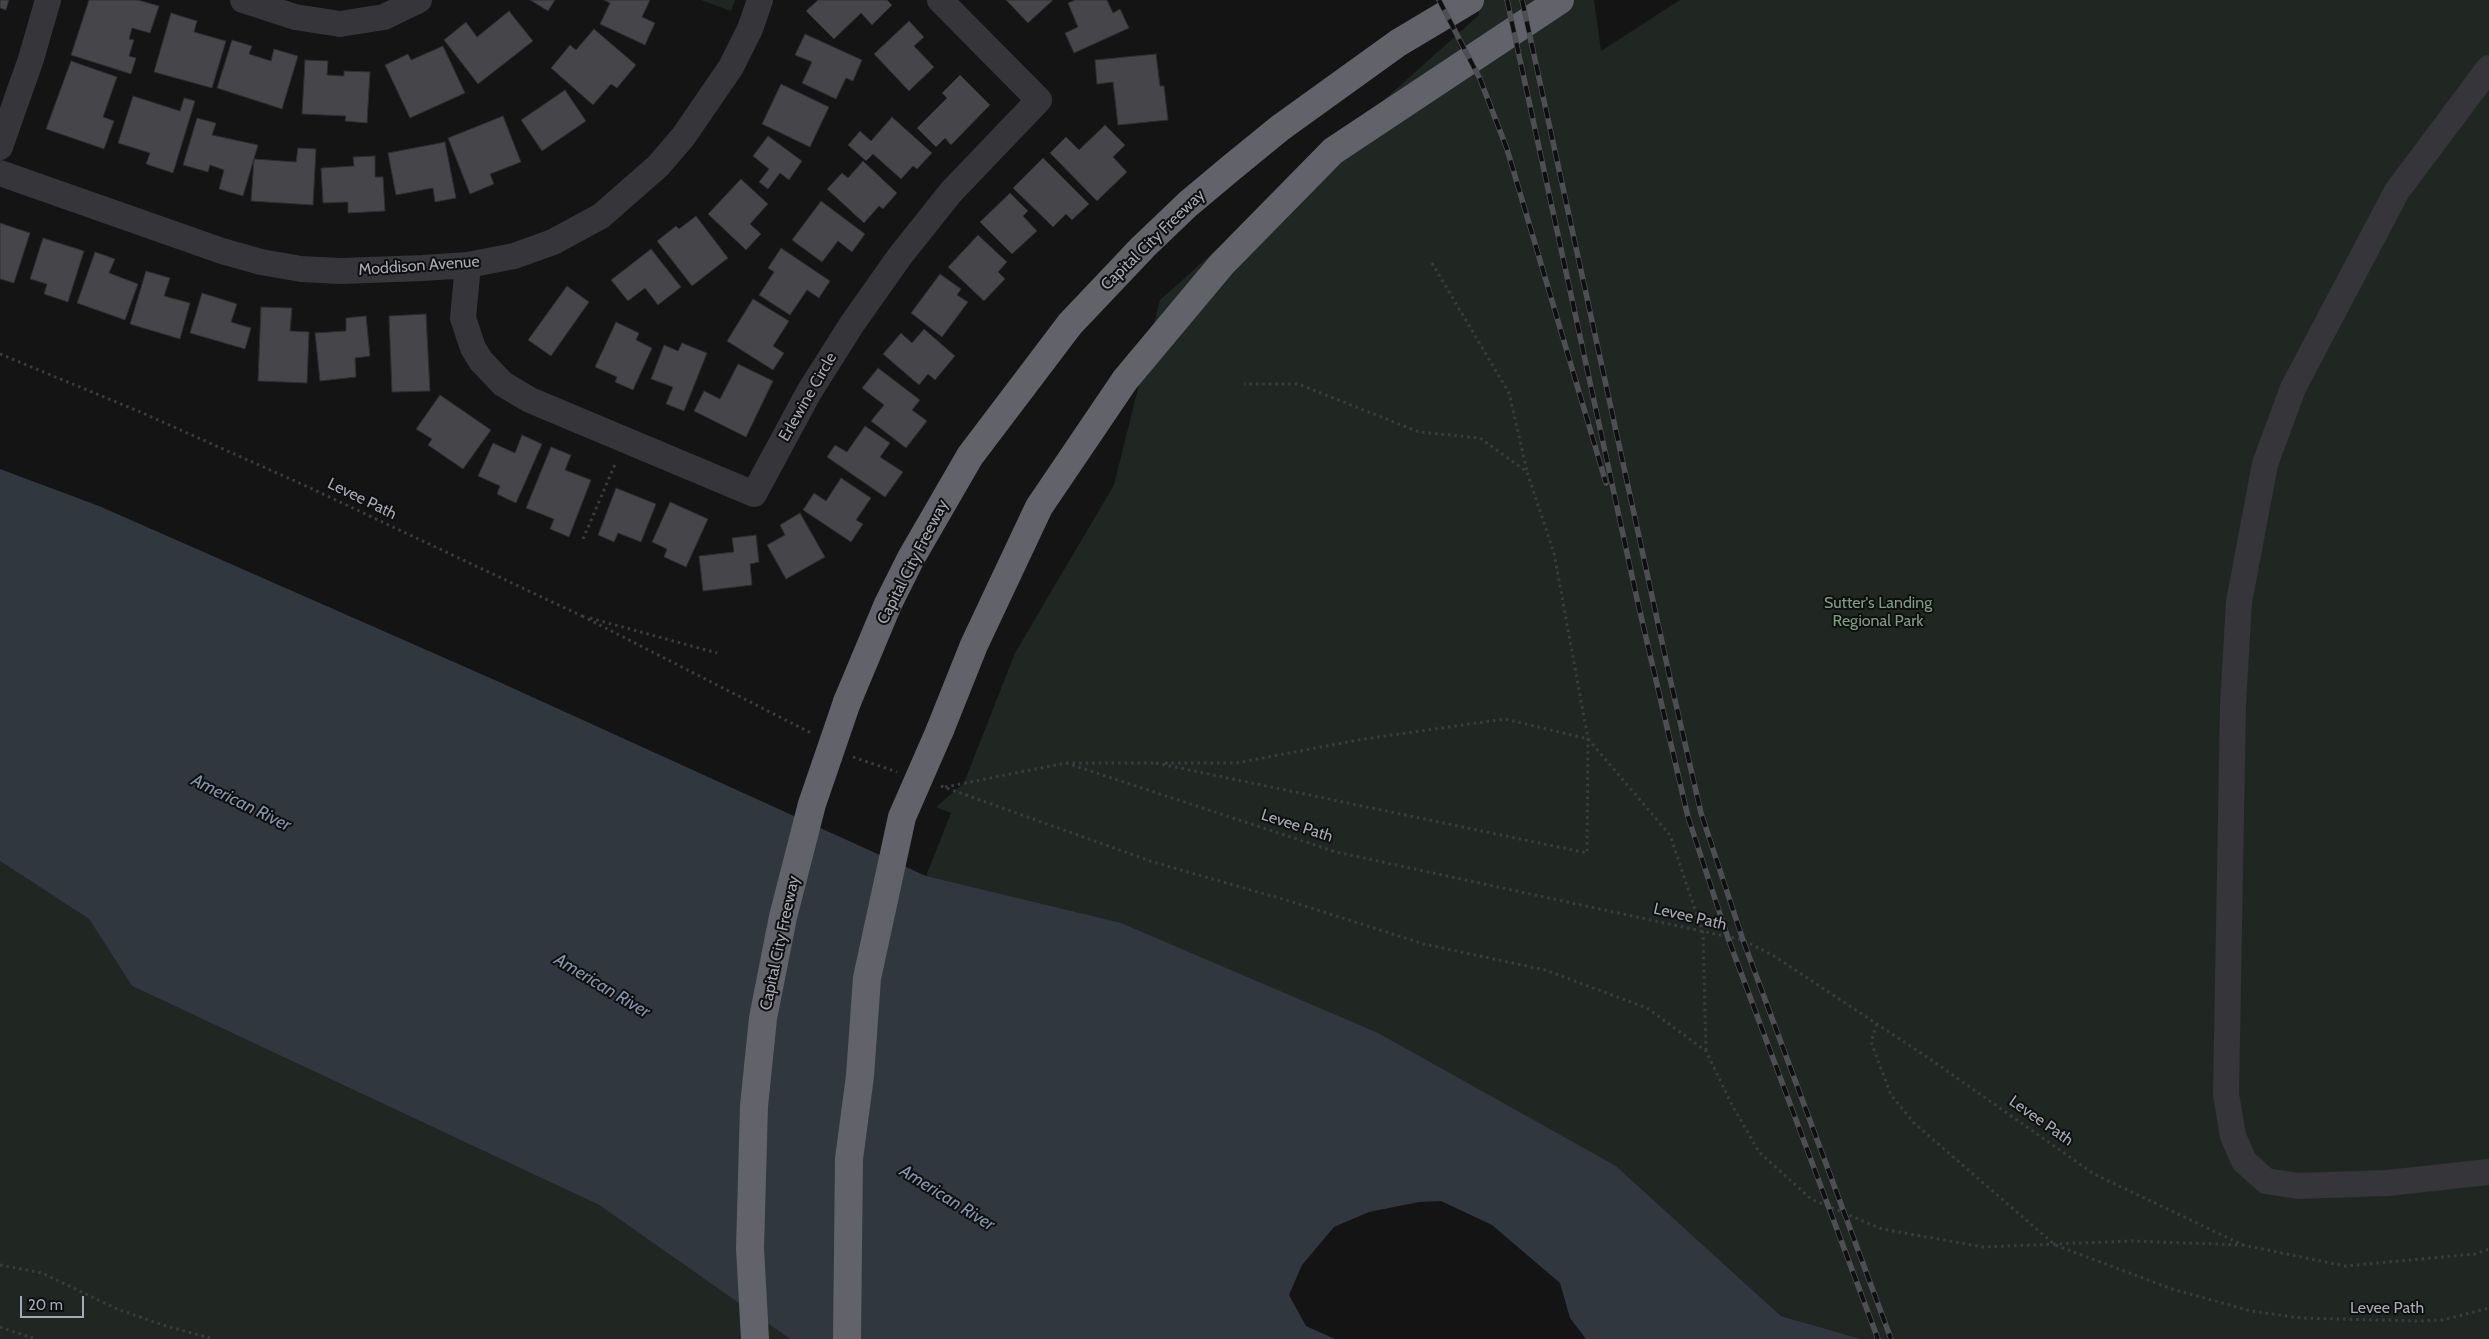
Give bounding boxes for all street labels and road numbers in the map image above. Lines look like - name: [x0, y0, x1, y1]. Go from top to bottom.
- street label: Capital City Freeway: [1097, 186, 1209, 294]
- street label: Moddison Avenue: [358, 252, 480, 280]
- street label: Erlewine Circle: [775, 349, 841, 445]
- street label: Levee Path: [324, 474, 400, 524]
- street label: Capital City Freeway: [873, 497, 953, 627]
- street label: Levee Path: [1259, 805, 1335, 847]
- street label: Capital City Freeway: [756, 874, 804, 1012]
- street label: Levee Path: [1652, 899, 1728, 935]
- street label: Levee Path: [2005, 1092, 2077, 1150]
- street label: Levee Path: [2350, 1298, 2424, 1318]

